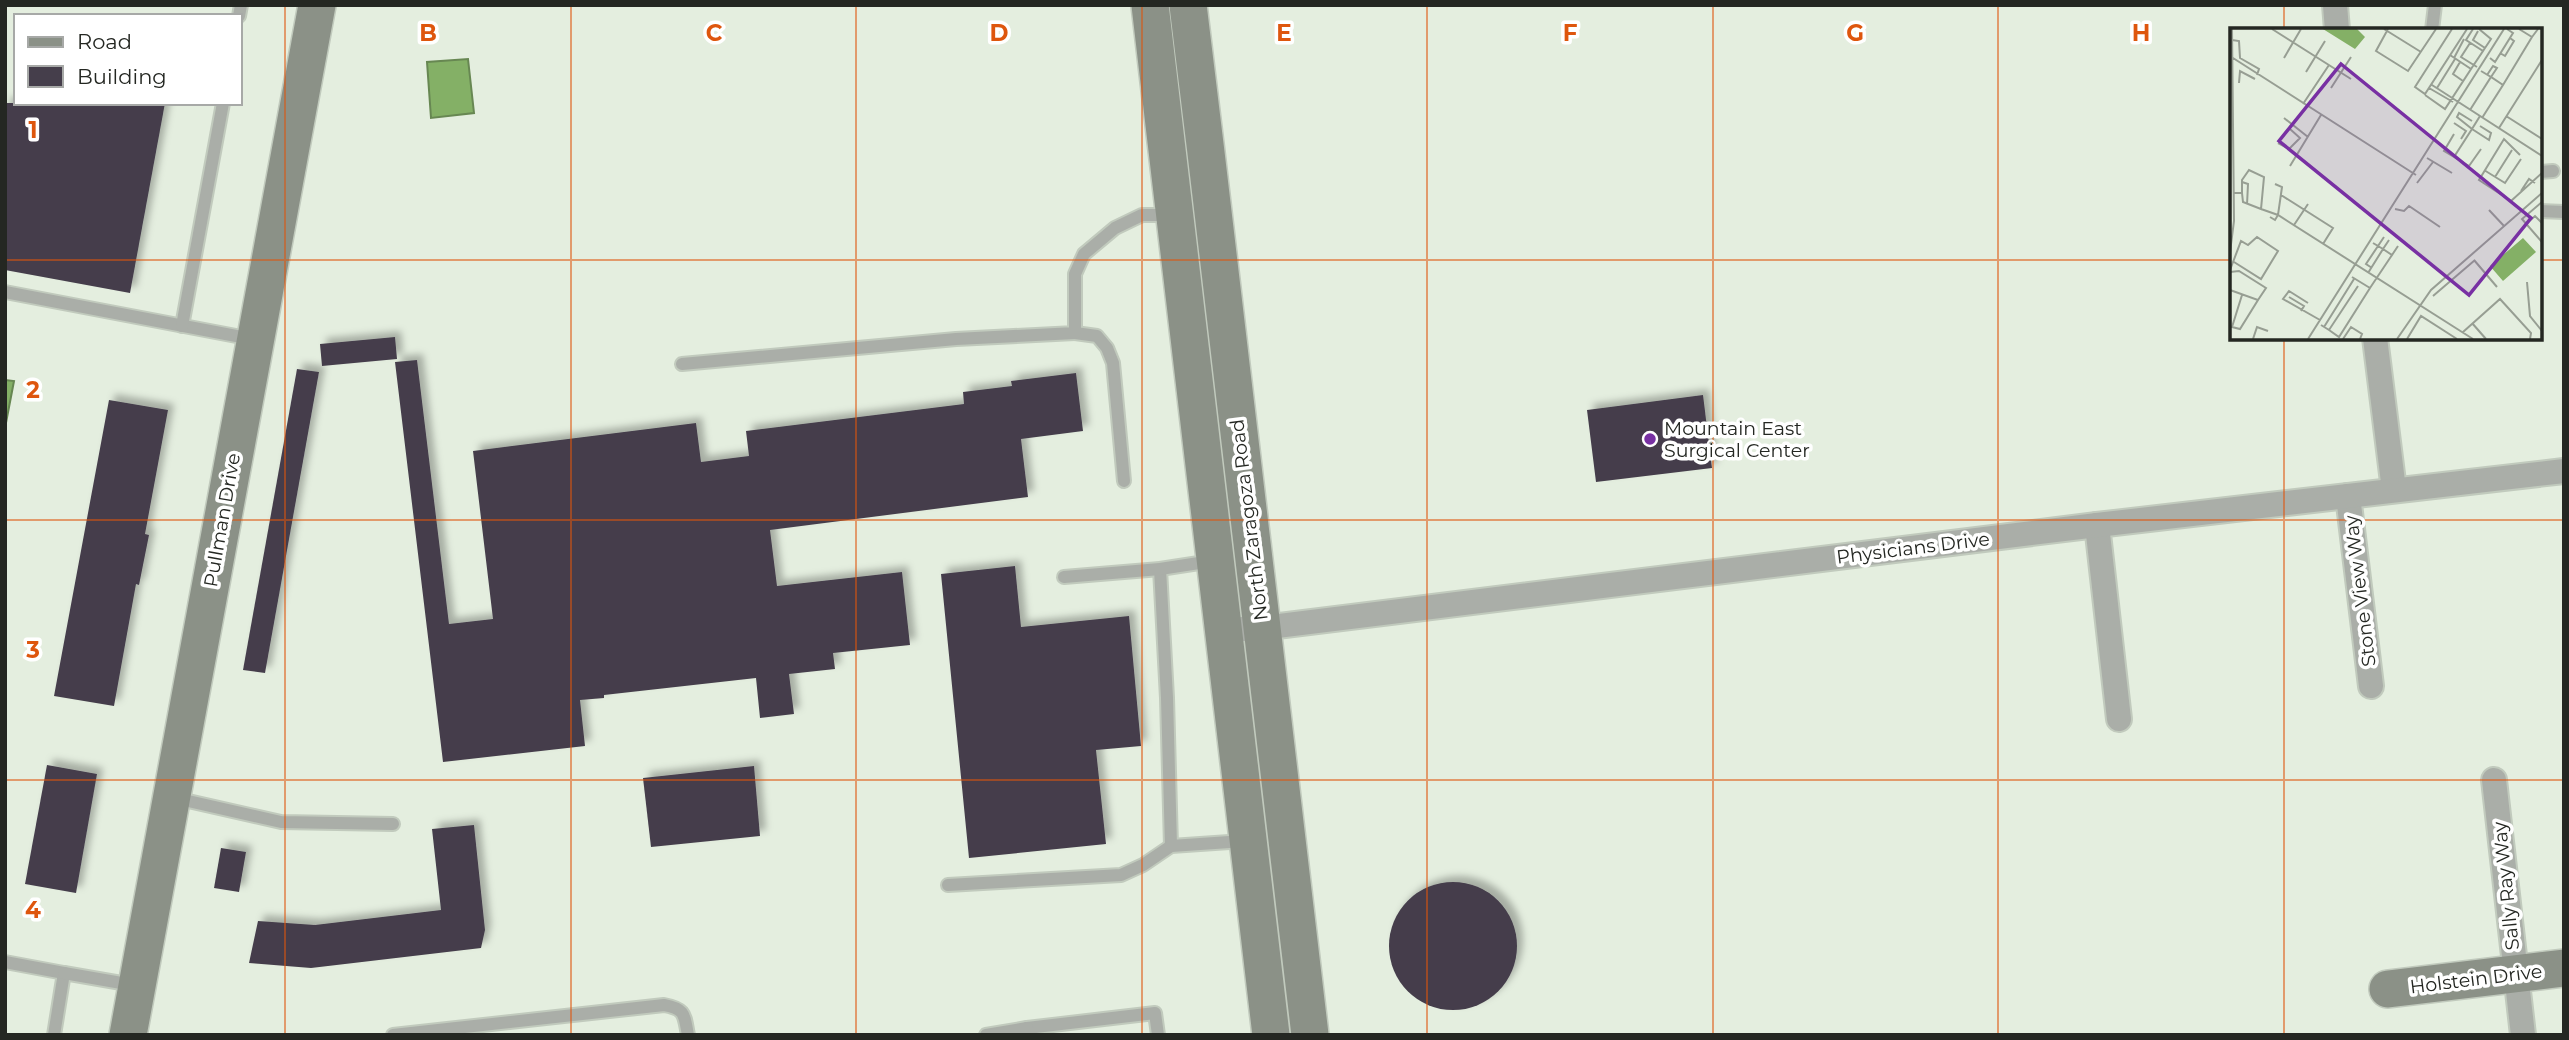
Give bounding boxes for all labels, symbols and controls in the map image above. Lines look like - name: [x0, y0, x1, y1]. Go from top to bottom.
- legend: [14, 14, 242, 105]
- text: B: [419, 19, 437, 47]
- text: C: [706, 19, 723, 47]
- text: D: [990, 19, 1009, 47]
- text: E: [1276, 19, 1292, 47]
- text: F: [1563, 19, 1578, 47]
- text: G: [1846, 19, 1864, 47]
- text: H: [2132, 19, 2150, 47]
- inset map: [2230, 28, 2541, 340]
- text: Road: [77, 29, 132, 54]
- text: Building: [77, 64, 167, 89]
- text: 1: [28, 116, 38, 144]
- text: 2: [26, 376, 40, 404]
- place label: Mountain East Surgical Center: [1664, 417, 1810, 462]
- street label: North Zaragoza Road: [1225, 418, 1273, 622]
- marker: Mountain East Surgical Center: [1642, 431, 1658, 447]
- street label: Pullman Drive: [199, 451, 245, 589]
- street label: Stone View Way: [2339, 513, 2381, 668]
- street label: Physicians Drive: [1835, 527, 1991, 569]
- text: 3: [25, 636, 40, 664]
- street label: Sally Ray Way: [2488, 820, 2524, 951]
- text: 4: [25, 896, 41, 924]
- street label: Holstein Drive: [2408, 959, 2544, 999]

